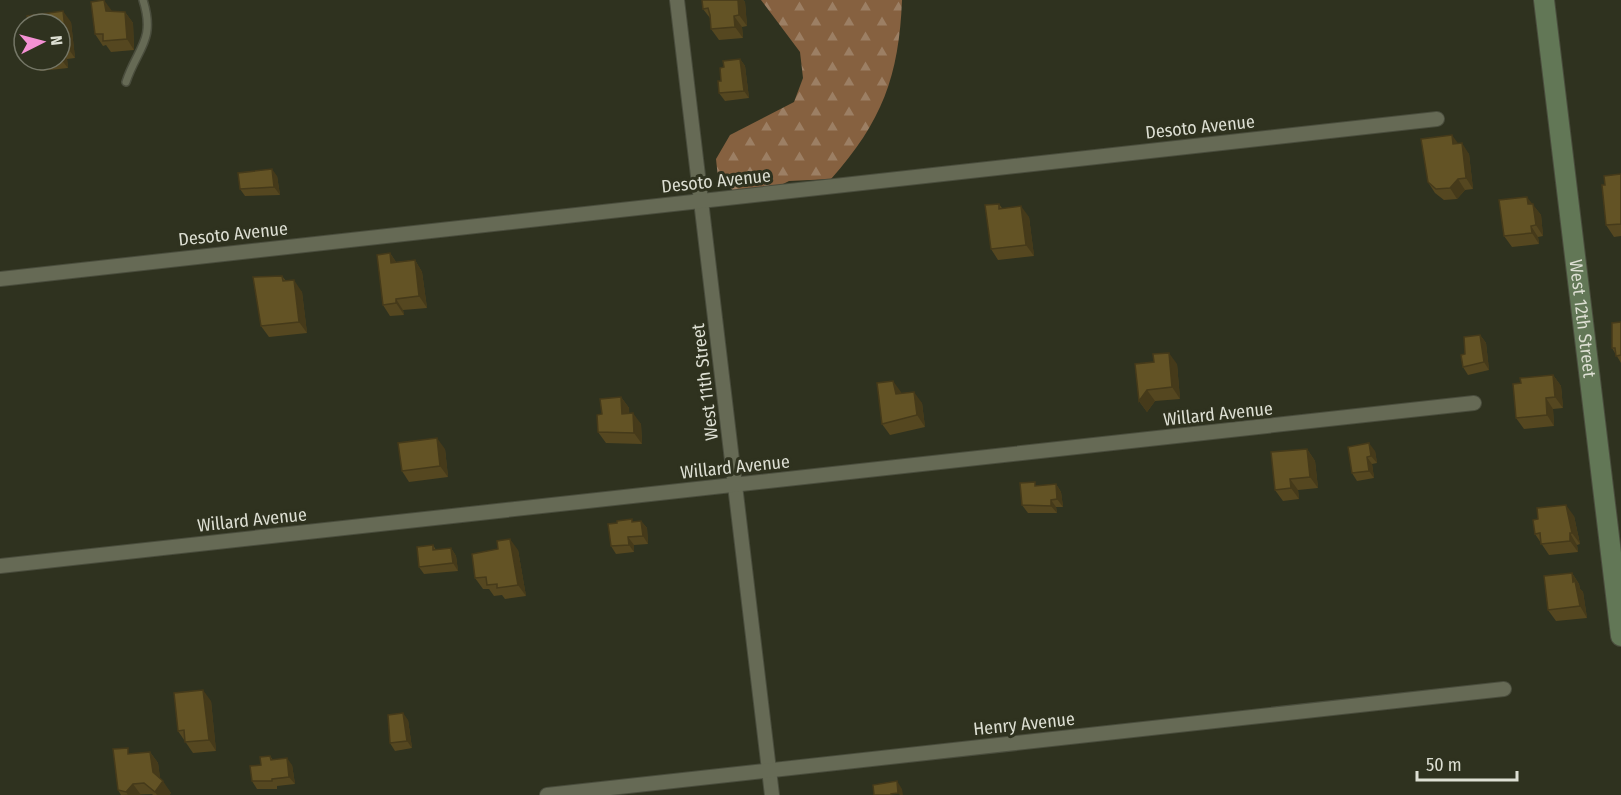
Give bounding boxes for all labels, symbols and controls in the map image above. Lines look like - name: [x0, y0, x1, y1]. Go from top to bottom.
- north arrow: [12, 12, 72, 72]
- text: N: [46, 35, 66, 46]
- street label: Desoto Avenue: [1144, 110, 1256, 144]
- street label: Desoto Avenue: [660, 164, 772, 198]
- street label: Desoto Avenue: [177, 217, 289, 251]
- street label: West 12th Street: [1565, 258, 1601, 379]
- street label: West 11th Street: [687, 322, 723, 442]
- street label: Willard Avenue: [1162, 397, 1274, 431]
- street label: Willard Avenue: [679, 450, 791, 484]
- street label: Willard Avenue: [196, 503, 308, 537]
- street label: Henry Avenue: [972, 708, 1076, 740]
- scale bar: [1417, 744, 1518, 782]
- text: 50 m: [1426, 754, 1462, 776]

